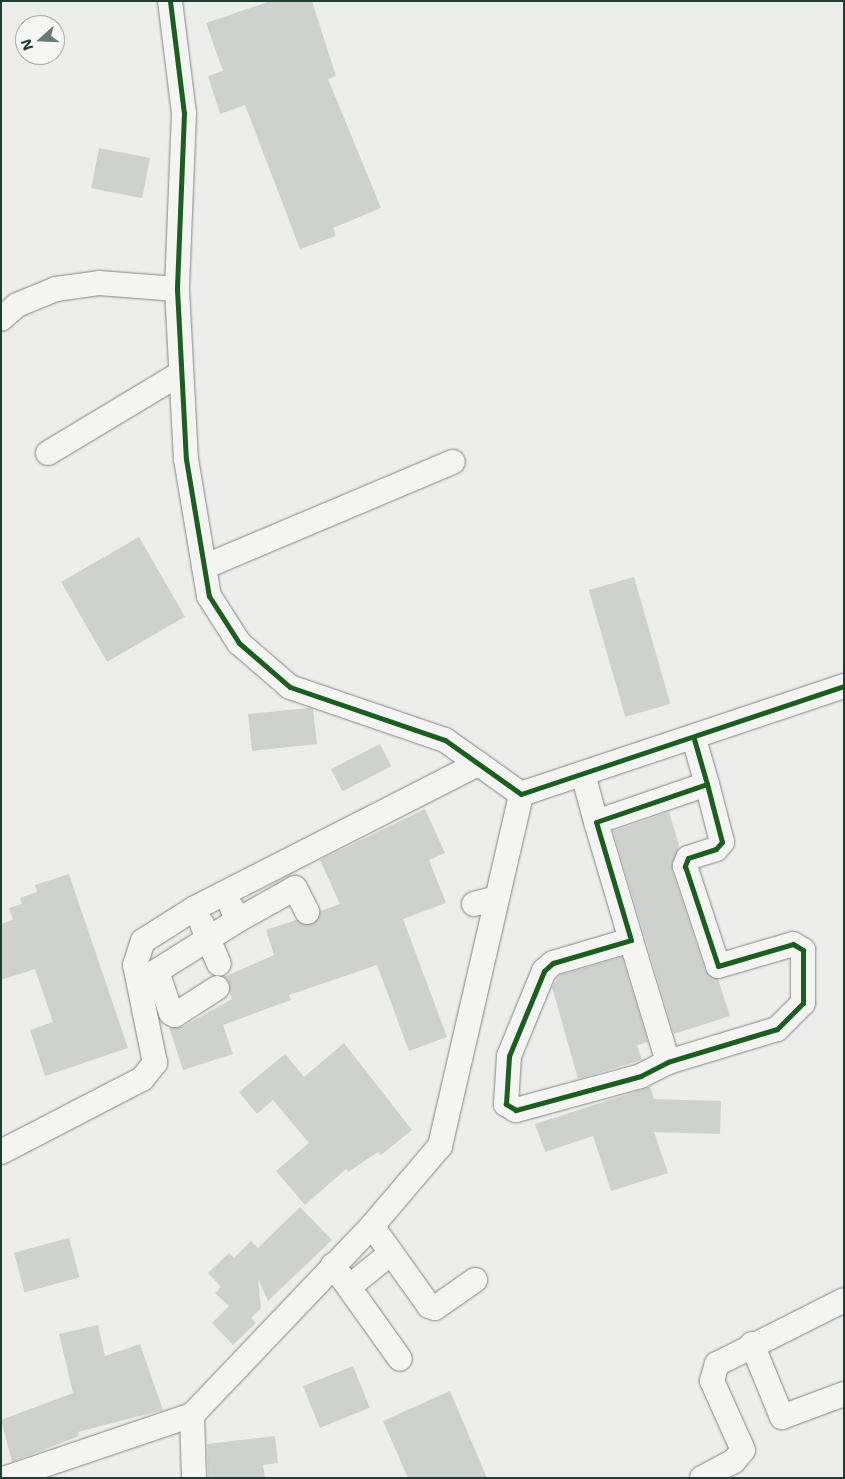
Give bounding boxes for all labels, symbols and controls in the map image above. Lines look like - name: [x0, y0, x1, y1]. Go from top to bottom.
- north arrow: [15, 15, 65, 65]
- text: N: [16, 36, 37, 53]

